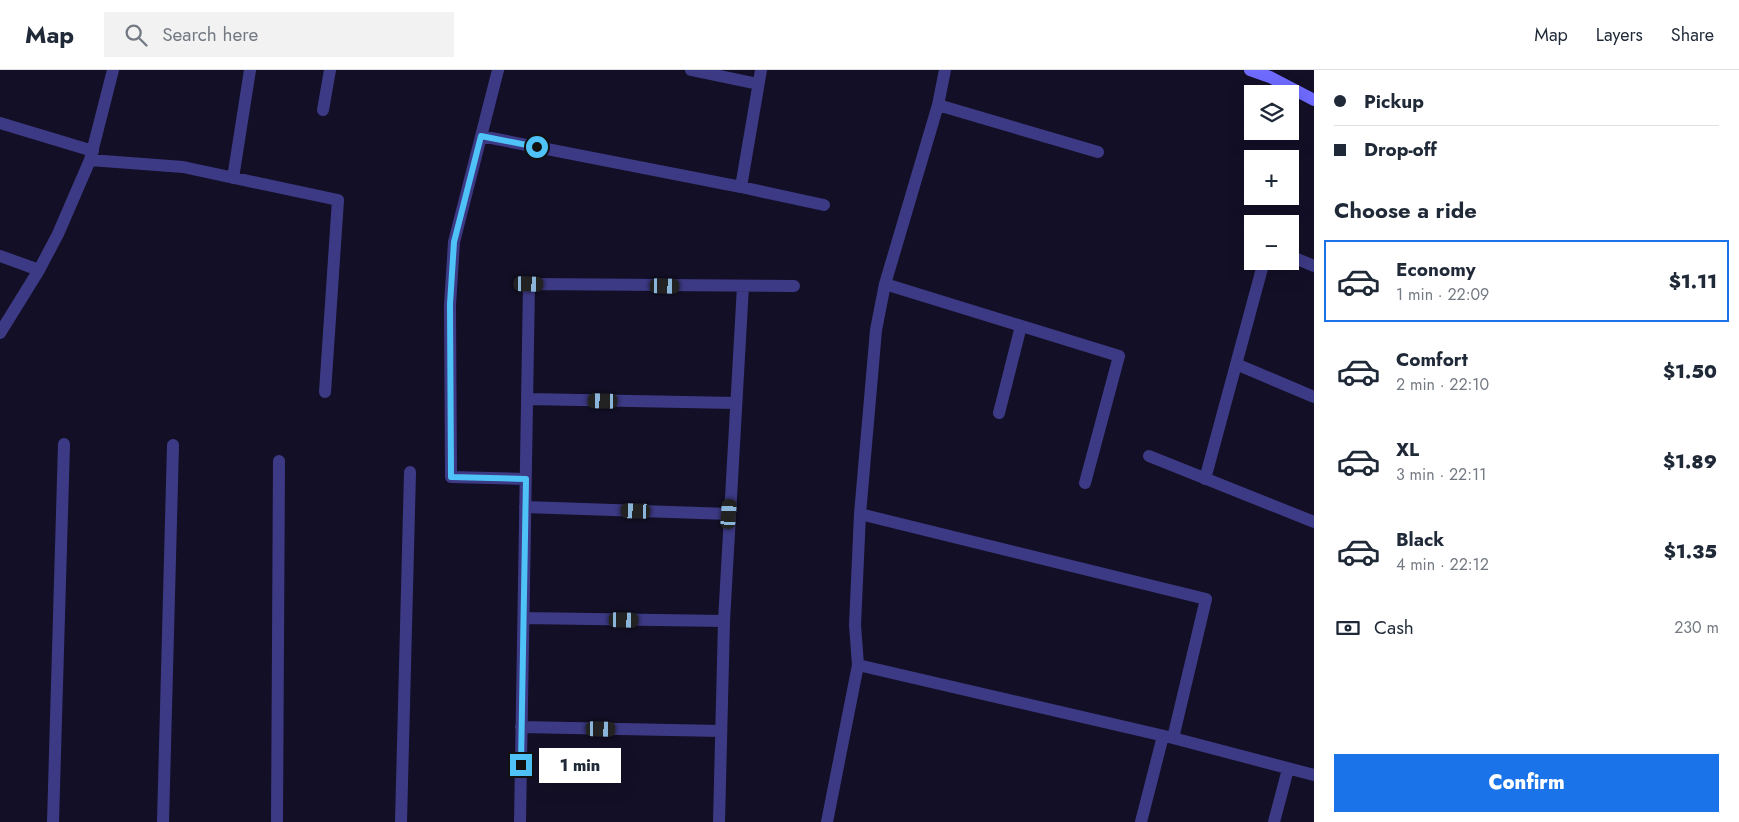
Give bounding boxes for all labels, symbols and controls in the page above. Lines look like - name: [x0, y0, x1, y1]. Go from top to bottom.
- search box: [104, 12, 454, 57]
- text: Map: [25, 17, 74, 52]
- icon: search: [122, 21, 150, 49]
- text: Search here: [162, 21, 258, 48]
- text: Map: [1534, 22, 1568, 48]
- text: Layers: [1596, 22, 1643, 48]
- text: Share: [1671, 22, 1714, 48]
- map controls: [1244, 85, 1299, 270]
- button: layers: [1244, 85, 1299, 140]
- text: Pickup: [1364, 88, 1424, 115]
- route start: [526, 136, 548, 158]
- text: Drop-off: [1364, 136, 1437, 163]
- button: +: [1244, 150, 1299, 205]
- text: Choose a ride: [1334, 194, 1477, 226]
- button: −: [1244, 215, 1299, 270]
- text: Economy: [1396, 256, 1476, 283]
- icon: car: [1336, 259, 1381, 304]
- text: $1.11: [1669, 268, 1717, 295]
- car: [513, 276, 544, 292]
- car: [649, 278, 680, 294]
- text: 1 min · 22:09: [1396, 283, 1489, 306]
- text: Comfort: [1396, 346, 1468, 373]
- icon: car: [1336, 349, 1381, 394]
- text: $1.50: [1663, 358, 1717, 385]
- text: 2 min · 22:10: [1396, 373, 1489, 396]
- car: [587, 393, 618, 409]
- text: XL: [1396, 436, 1419, 463]
- icon: car: [1336, 439, 1381, 484]
- text: $1.89: [1663, 448, 1717, 475]
- text: 3 min · 22:11: [1396, 463, 1486, 486]
- car: [720, 499, 737, 529]
- car: [620, 503, 651, 519]
- text: Black: [1396, 526, 1444, 553]
- icon: car: [1336, 529, 1381, 574]
- text: $1.35: [1664, 538, 1717, 565]
- text: 4 min · 22:12: [1396, 553, 1489, 576]
- car: [608, 612, 639, 628]
- icon: cash: [1334, 614, 1362, 642]
- text: Cash: [1374, 614, 1414, 641]
- text: 230 m: [1674, 616, 1719, 639]
- car: [585, 721, 616, 737]
- callout: 1 min: [538, 748, 621, 782]
- route end: [510, 754, 532, 776]
- text: 1 min: [560, 754, 600, 777]
- button: Confirm: [1334, 754, 1719, 812]

